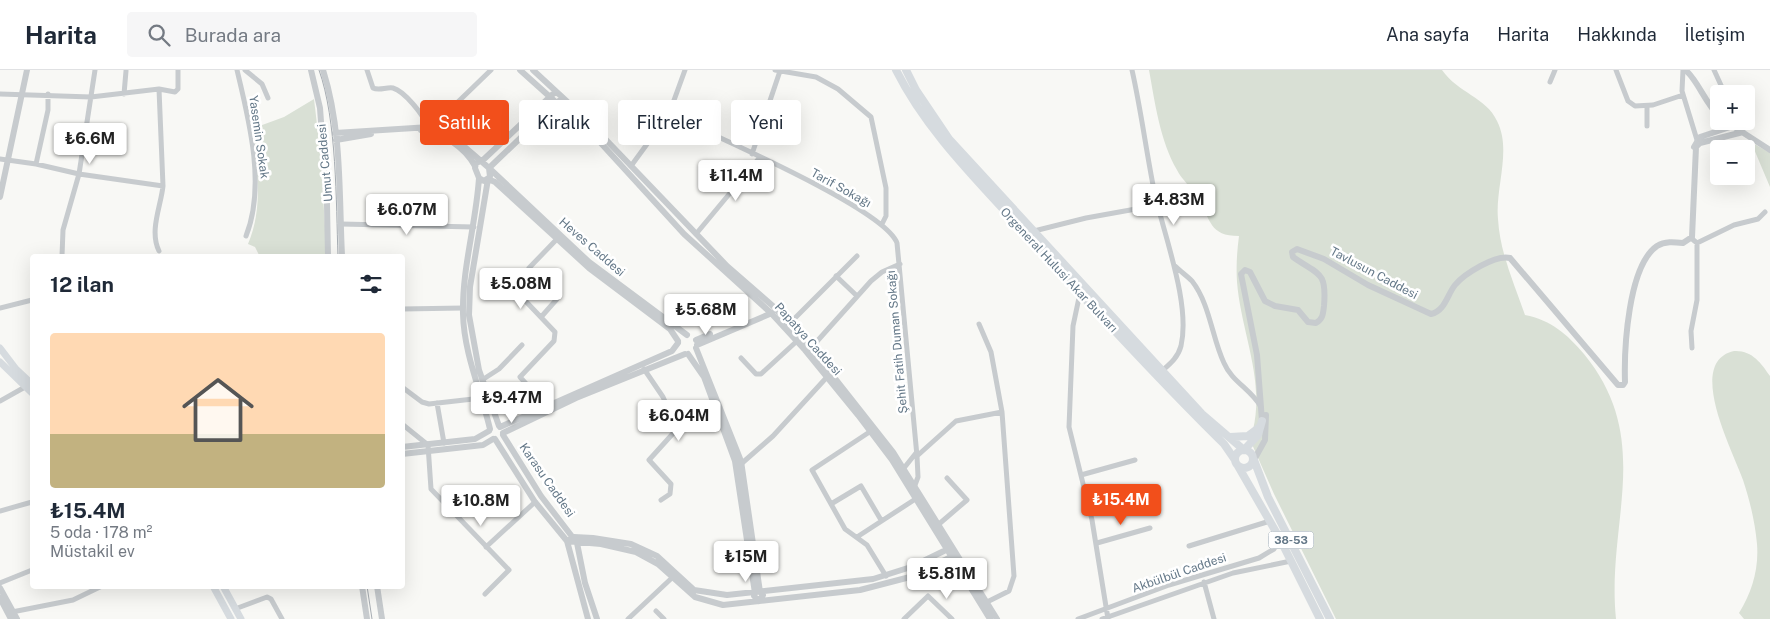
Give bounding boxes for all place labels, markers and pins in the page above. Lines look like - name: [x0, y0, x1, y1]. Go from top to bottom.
- pin: ₺6.6M: [55, 122, 125, 165]
- pin: ₺11.4M: [695, 160, 777, 202]
- pin: ₺4.83M: [1133, 184, 1215, 226]
- pin: ₺6.07M: [366, 194, 448, 236]
- pin: ₺5.08M: [480, 268, 562, 310]
- pin: ₺5.68M: [665, 294, 747, 336]
- pin: ₺9.47M: [471, 382, 553, 424]
- pin: ₺6.04M: [638, 400, 720, 442]
- pin: ₺10.8M: [440, 484, 522, 527]
- pin: ₺15.4M: [1080, 484, 1162, 526]
- pin: ₺15M: [716, 540, 776, 583]
- pin: ₺5.81M: [906, 558, 988, 600]

